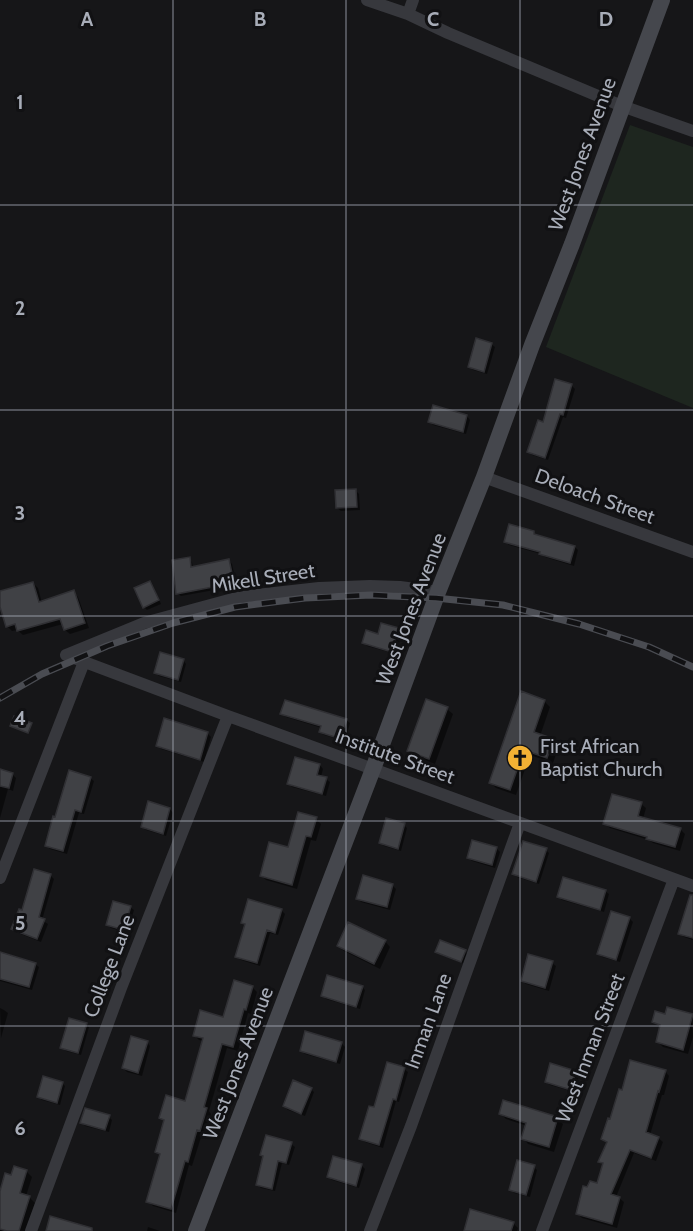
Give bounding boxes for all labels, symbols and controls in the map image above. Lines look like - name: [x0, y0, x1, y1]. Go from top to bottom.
- text: A: [81, 7, 94, 31]
- text: B: [254, 7, 266, 31]
- text: C: [427, 7, 439, 31]
- text: D: [599, 7, 613, 31]
- street label: West Jones Avenue: [543, 74, 621, 234]
- text: 1: [16, 90, 24, 114]
- text: 2: [15, 296, 25, 320]
- street label: Deloach Street: [532, 463, 658, 529]
- text: 3: [15, 501, 25, 525]
- street label: West Jones Avenue: [371, 529, 451, 689]
- street label: Mikell Street: [210, 558, 317, 598]
- text: 4: [14, 706, 26, 730]
- street label: Institute Street: [332, 723, 458, 789]
- place label: First African Baptist Church: [540, 734, 663, 781]
- church icon: First African Baptist Church: [505, 743, 535, 773]
- text: 5: [15, 911, 25, 935]
- street label: College Lane: [78, 911, 140, 1021]
- street label: Inman Lane: [400, 970, 456, 1072]
- street label: West Inman Street: [550, 970, 630, 1126]
- street label: West Jones Avenue: [198, 983, 278, 1143]
- text: 6: [14, 1116, 26, 1140]

